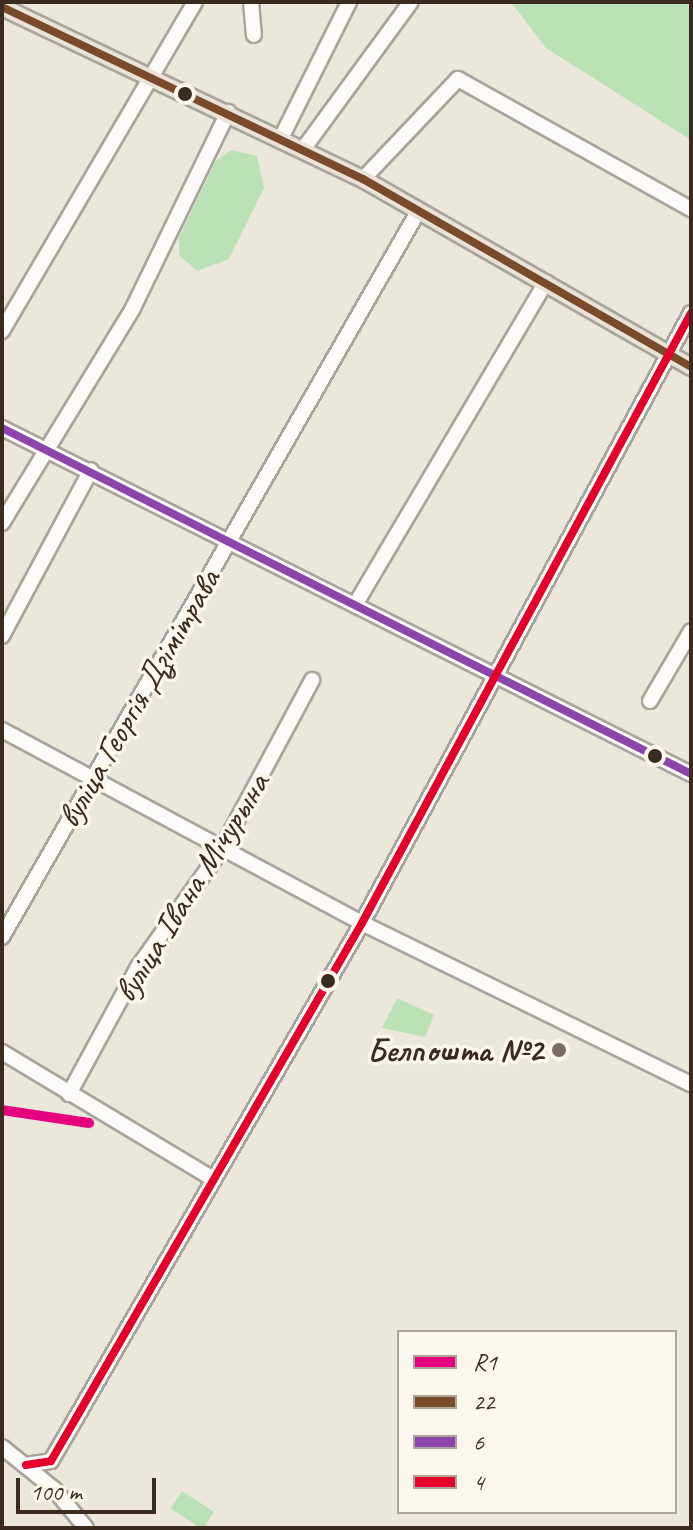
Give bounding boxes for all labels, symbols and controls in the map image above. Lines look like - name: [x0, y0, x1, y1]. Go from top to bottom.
- unlabelled marker: [177, 86, 193, 102]
- street label: вуліца Георгія Дзімітрава: [47, 561, 229, 835]
- unlabelled marker: [647, 748, 663, 764]
- street label: вуліца Івана Мічурына: [104, 765, 278, 1009]
- unlabelled marker: [320, 973, 336, 989]
- place label: Белпошта №2: [367, 1030, 543, 1070]
- marker: Белпошта №2: [550, 1041, 568, 1059]
- legend: [397, 1330, 677, 1514]
- text: R1: [473, 1347, 497, 1377]
- text: 22: [473, 1387, 495, 1417]
- text: 6: [473, 1427, 484, 1457]
- scale bar: [20, 1462, 160, 1512]
- text: 4: [473, 1467, 484, 1497]
- text: 100 m: [30, 1477, 82, 1507]

